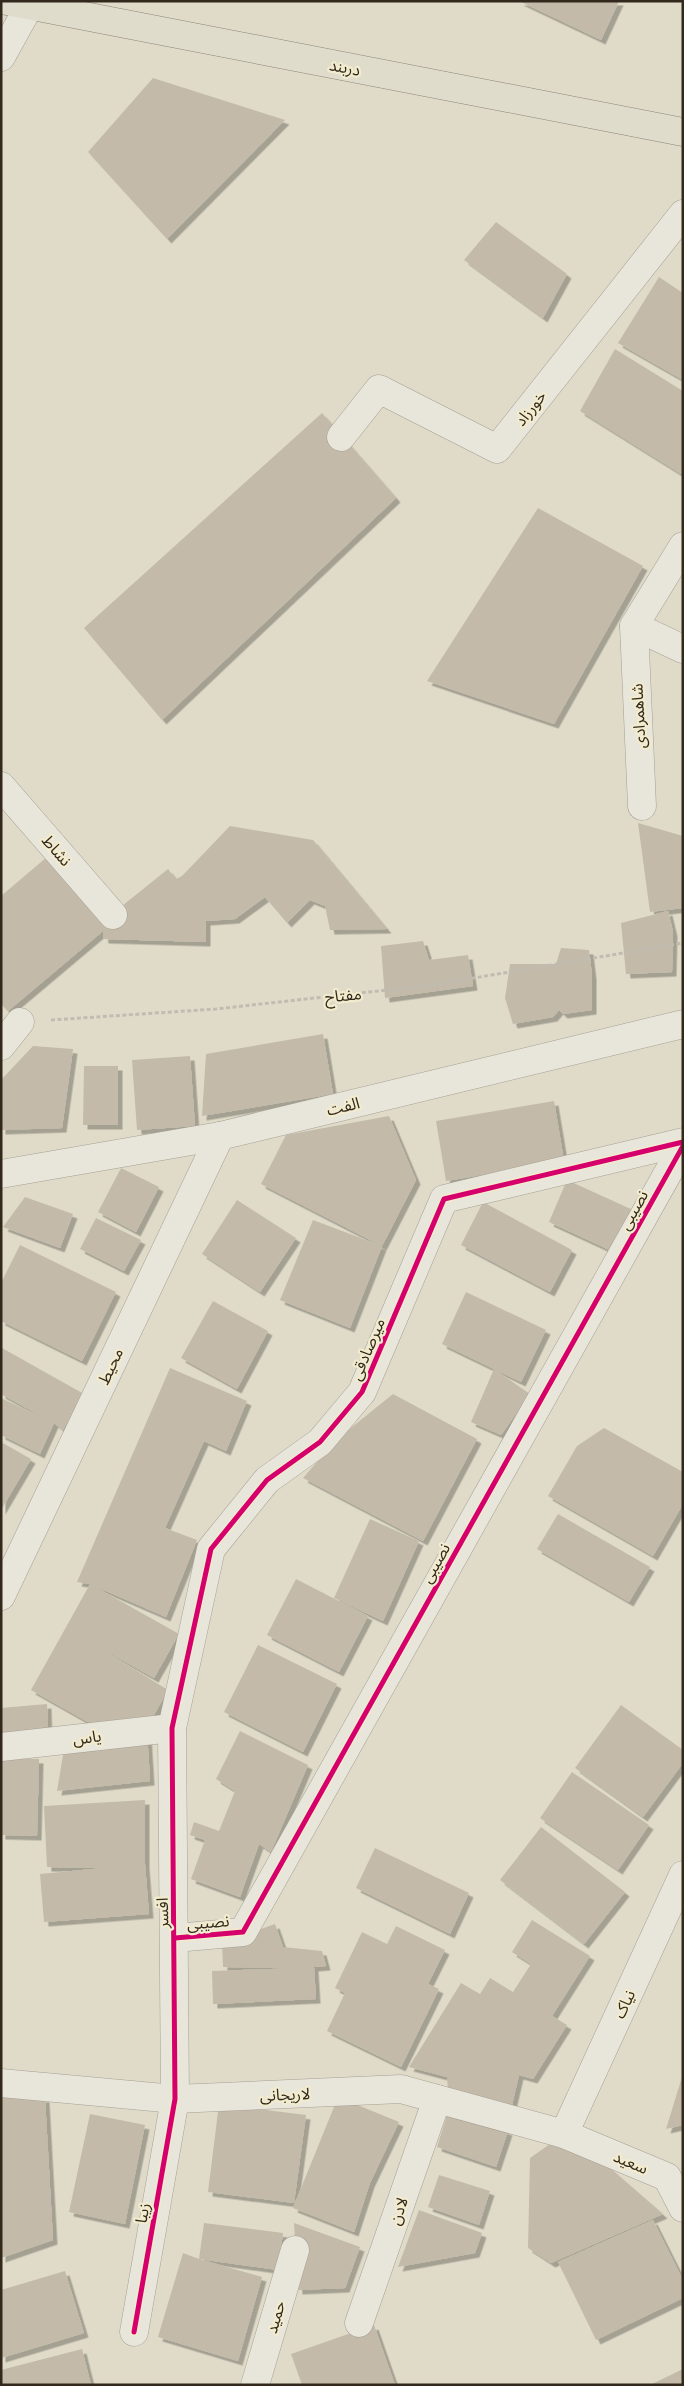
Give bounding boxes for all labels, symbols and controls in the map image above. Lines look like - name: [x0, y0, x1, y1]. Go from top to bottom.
- street label: دربند: [328, 53, 362, 80]
- street label: خورزاد: [509, 386, 550, 430]
- street label: شاهمرادی: [625, 683, 650, 749]
- street label: نشاط: [38, 830, 77, 870]
- street label: مفتاح: [323, 982, 363, 1010]
- street label: الفت: [324, 1091, 362, 1120]
- street label: نصیبی: [613, 1186, 652, 1234]
- street label: میرصادقی: [344, 1314, 389, 1383]
- street label: محیط: [92, 1344, 127, 1387]
- street label: نصیبی: [415, 1539, 454, 1587]
- street label: یاس: [71, 1724, 103, 1749]
- street label: افسر: [151, 1897, 172, 1930]
- street label: نصیبی: [186, 1909, 230, 1934]
- street label: نیاک: [608, 1986, 639, 2021]
- street label: لاریجانی: [259, 2082, 311, 2105]
- street label: سعید: [611, 2145, 652, 2178]
- street label: لادن: [383, 2194, 412, 2227]
- street label: زیبا: [129, 2201, 154, 2225]
- street label: حمید: [260, 2298, 289, 2336]

